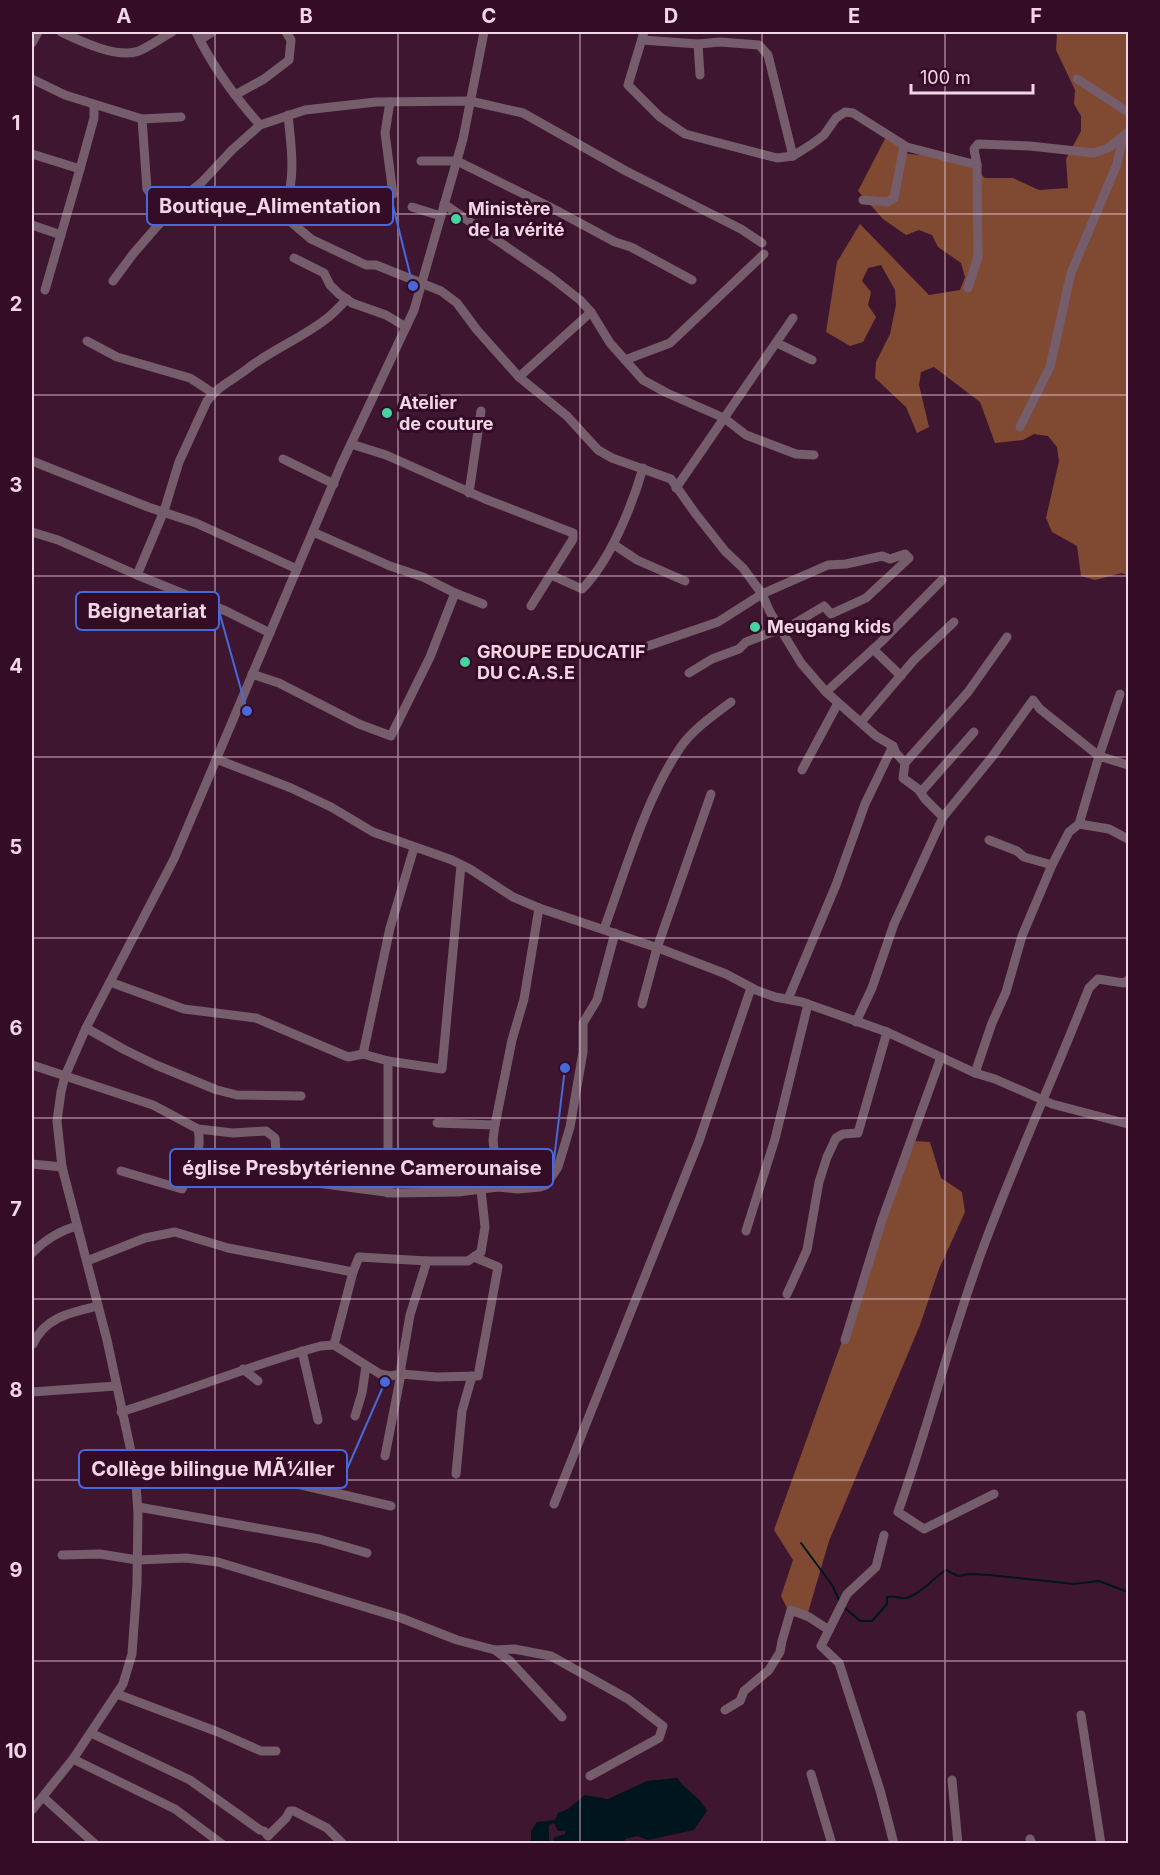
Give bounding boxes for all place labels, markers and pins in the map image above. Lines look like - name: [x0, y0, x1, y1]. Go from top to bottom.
- callout: Boutique_Alimentation: [147, 187, 393, 225]
- place label: Ministère de la vérité: [468, 198, 565, 240]
- marker: Ministère de la vérité: [449, 212, 463, 226]
- place label: Atelier de couture: [399, 392, 494, 434]
- marker: Atelier de couture: [380, 406, 394, 420]
- callout: Beignetariat: [76, 592, 219, 630]
- place label: Meugang kids: [767, 616, 891, 637]
- marker: Meugang kids: [748, 620, 762, 634]
- place label: GROUPE EDUCATIF DU C.A.S.E: [477, 641, 646, 683]
- marker: GROUPE EDUCATIF DU C.A.S.E: [458, 655, 472, 669]
- callout: église Presbytérienne Camerounaise: [170, 1149, 553, 1187]
- callout: Collège bilingue MÃ¼ller: [79, 1450, 347, 1488]

